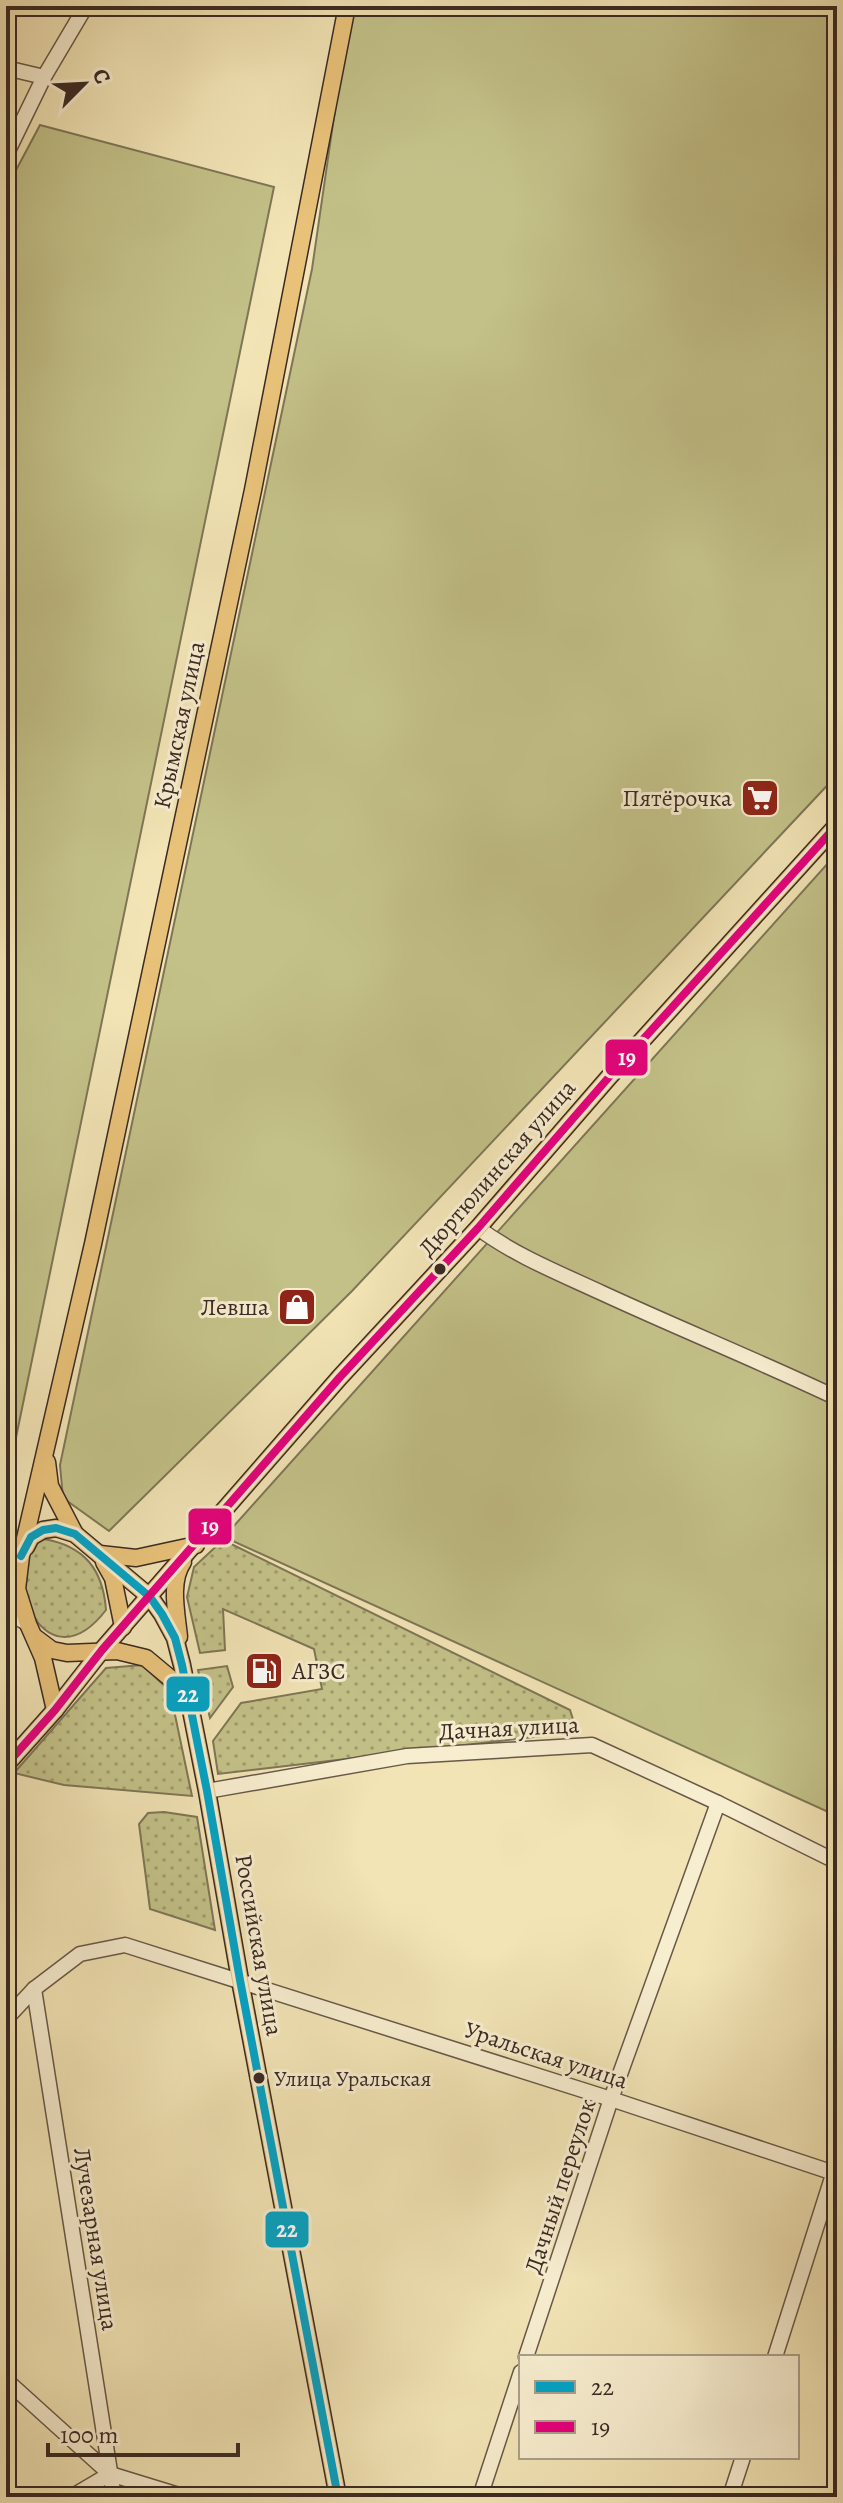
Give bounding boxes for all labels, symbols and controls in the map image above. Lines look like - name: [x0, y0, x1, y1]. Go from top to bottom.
- north arrow: [44, 44, 124, 124]
- text: С: [85, 64, 118, 89]
- street label: Крымская улица: [146, 638, 212, 812]
- supermarket icon: Пятёрочка: [739, 777, 781, 819]
- place label: Пятёрочка: [622, 782, 732, 814]
- line badge: 19: [604, 1038, 649, 1077]
- text: 19: [618, 1043, 636, 1073]
- street label: Дюртюлинская улица: [411, 1073, 583, 1263]
- unlabelled marker: [432, 1261, 448, 1277]
- shop icon: Левша: [276, 1286, 318, 1328]
- place label: Левша: [201, 1291, 269, 1323]
- line badge: 19: [187, 1507, 233, 1546]
- text: 19: [201, 1512, 219, 1542]
- fuel station icon: АГЗС: [243, 1650, 285, 1692]
- place label: АГЗС: [291, 1655, 346, 1687]
- line badge: 22: [165, 1675, 211, 1713]
- text: 22: [177, 1680, 199, 1710]
- street label: Дачная улица: [438, 1708, 580, 1748]
- street label: Российская улица: [227, 1852, 291, 2038]
- street label: Уральская улица: [460, 2014, 632, 2096]
- place label: Улица Уральская: [274, 2064, 431, 2094]
- marker: Улица Уральская: [251, 2070, 267, 2086]
- street label: Дачный переулок: [517, 2094, 603, 2278]
- street label: Лучезарная улица: [66, 2145, 126, 2333]
- line badge: 22: [264, 2210, 310, 2249]
- text: 22: [276, 2215, 298, 2245]
- legend: [519, 2355, 799, 2459]
- text: 22: [591, 2371, 614, 2403]
- scale bar: [48, 2407, 238, 2457]
- text: 19: [591, 2411, 610, 2443]
- text: 100 m: [60, 2419, 119, 2451]

